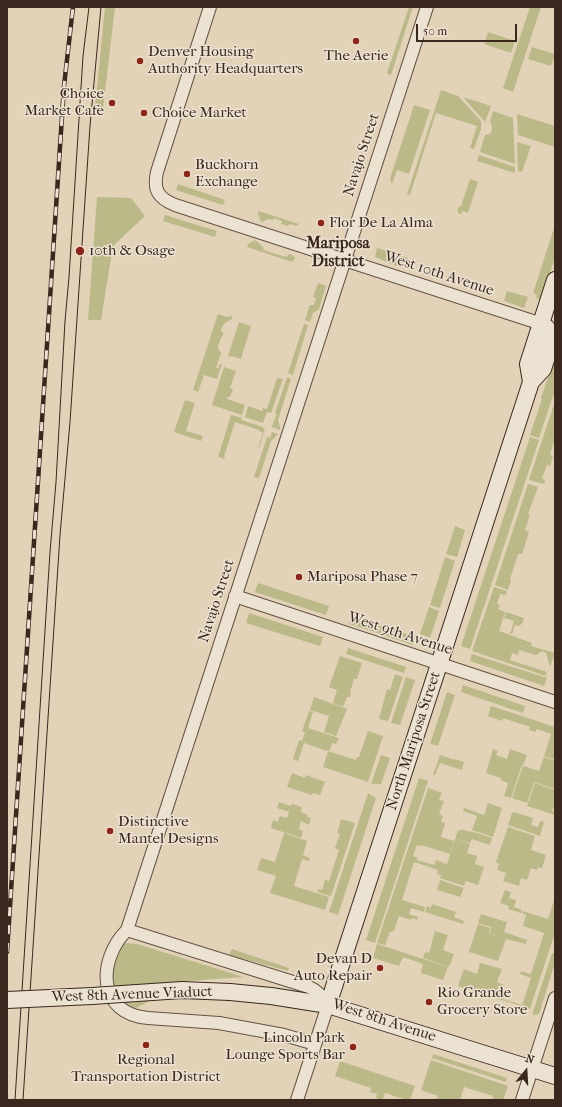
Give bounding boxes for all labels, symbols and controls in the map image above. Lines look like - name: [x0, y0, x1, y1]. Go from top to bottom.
- scale bar: [418, 16, 519, 42]
- text: 50 m: [423, 24, 447, 38]
- marker: The Aerie: [351, 36, 361, 46]
- place label: Denver Housing Authority Headquarters: [148, 43, 303, 78]
- place label: The Aerie: [324, 47, 388, 65]
- marker: Denver Housing Authority Headquarters: [135, 56, 145, 66]
- place label: Choice Market Cafe: [24, 85, 104, 120]
- marker: Choice Market Cafe: [107, 98, 117, 108]
- place label: Choice Market: [152, 104, 247, 122]
- marker: Choice Market: [139, 108, 149, 118]
- street label: Navajo Street: [340, 111, 384, 199]
- place label: Buckhorn Exchange: [195, 156, 258, 191]
- marker: Buckhorn Exchange: [182, 169, 192, 179]
- place label: Flor De La Alma: [329, 214, 433, 232]
- marker: Flor De La Alma: [316, 218, 326, 228]
- district label: Mariposa District: [306, 234, 370, 272]
- place label: 10th & Osage: [89, 242, 175, 260]
- marker: 10th & Osage: [74, 245, 86, 257]
- street label: West 10th Avenue: [382, 248, 496, 300]
- street label: Navajo Street: [195, 557, 239, 645]
- place label: Mariposa Phase 7: [307, 568, 418, 586]
- marker: Mariposa Phase 7: [294, 572, 304, 582]
- street label: West 9th Avenue: [346, 609, 454, 659]
- street label: North Mariposa Street: [383, 669, 445, 813]
- place label: Distinctive Mantel Designs: [118, 813, 218, 848]
- marker: Distinctive Mantel Designs: [105, 826, 115, 836]
- place label: Devan D Auto Repair: [294, 950, 372, 985]
- marker: Devan D Auto Repair: [375, 963, 385, 973]
- street label: West 8th Avenue Viaduct: [51, 983, 213, 1007]
- place label: Rio Grande Grocery Store: [437, 984, 527, 1019]
- street label: West 8th Avenue: [330, 996, 438, 1046]
- marker: Rio Grande Grocery Store: [424, 997, 434, 1007]
- place label: Lincoln Park Lounge Sports Bar: [226, 1029, 345, 1064]
- marker: Regional Transportation District: [141, 1040, 151, 1050]
- marker: Lincoln Park Lounge Sports Bar: [348, 1042, 358, 1052]
- place label: Regional Transportation District: [71, 1051, 221, 1086]
- north arrow: [506, 1051, 546, 1091]
- text: N: [524, 1052, 536, 1067]

